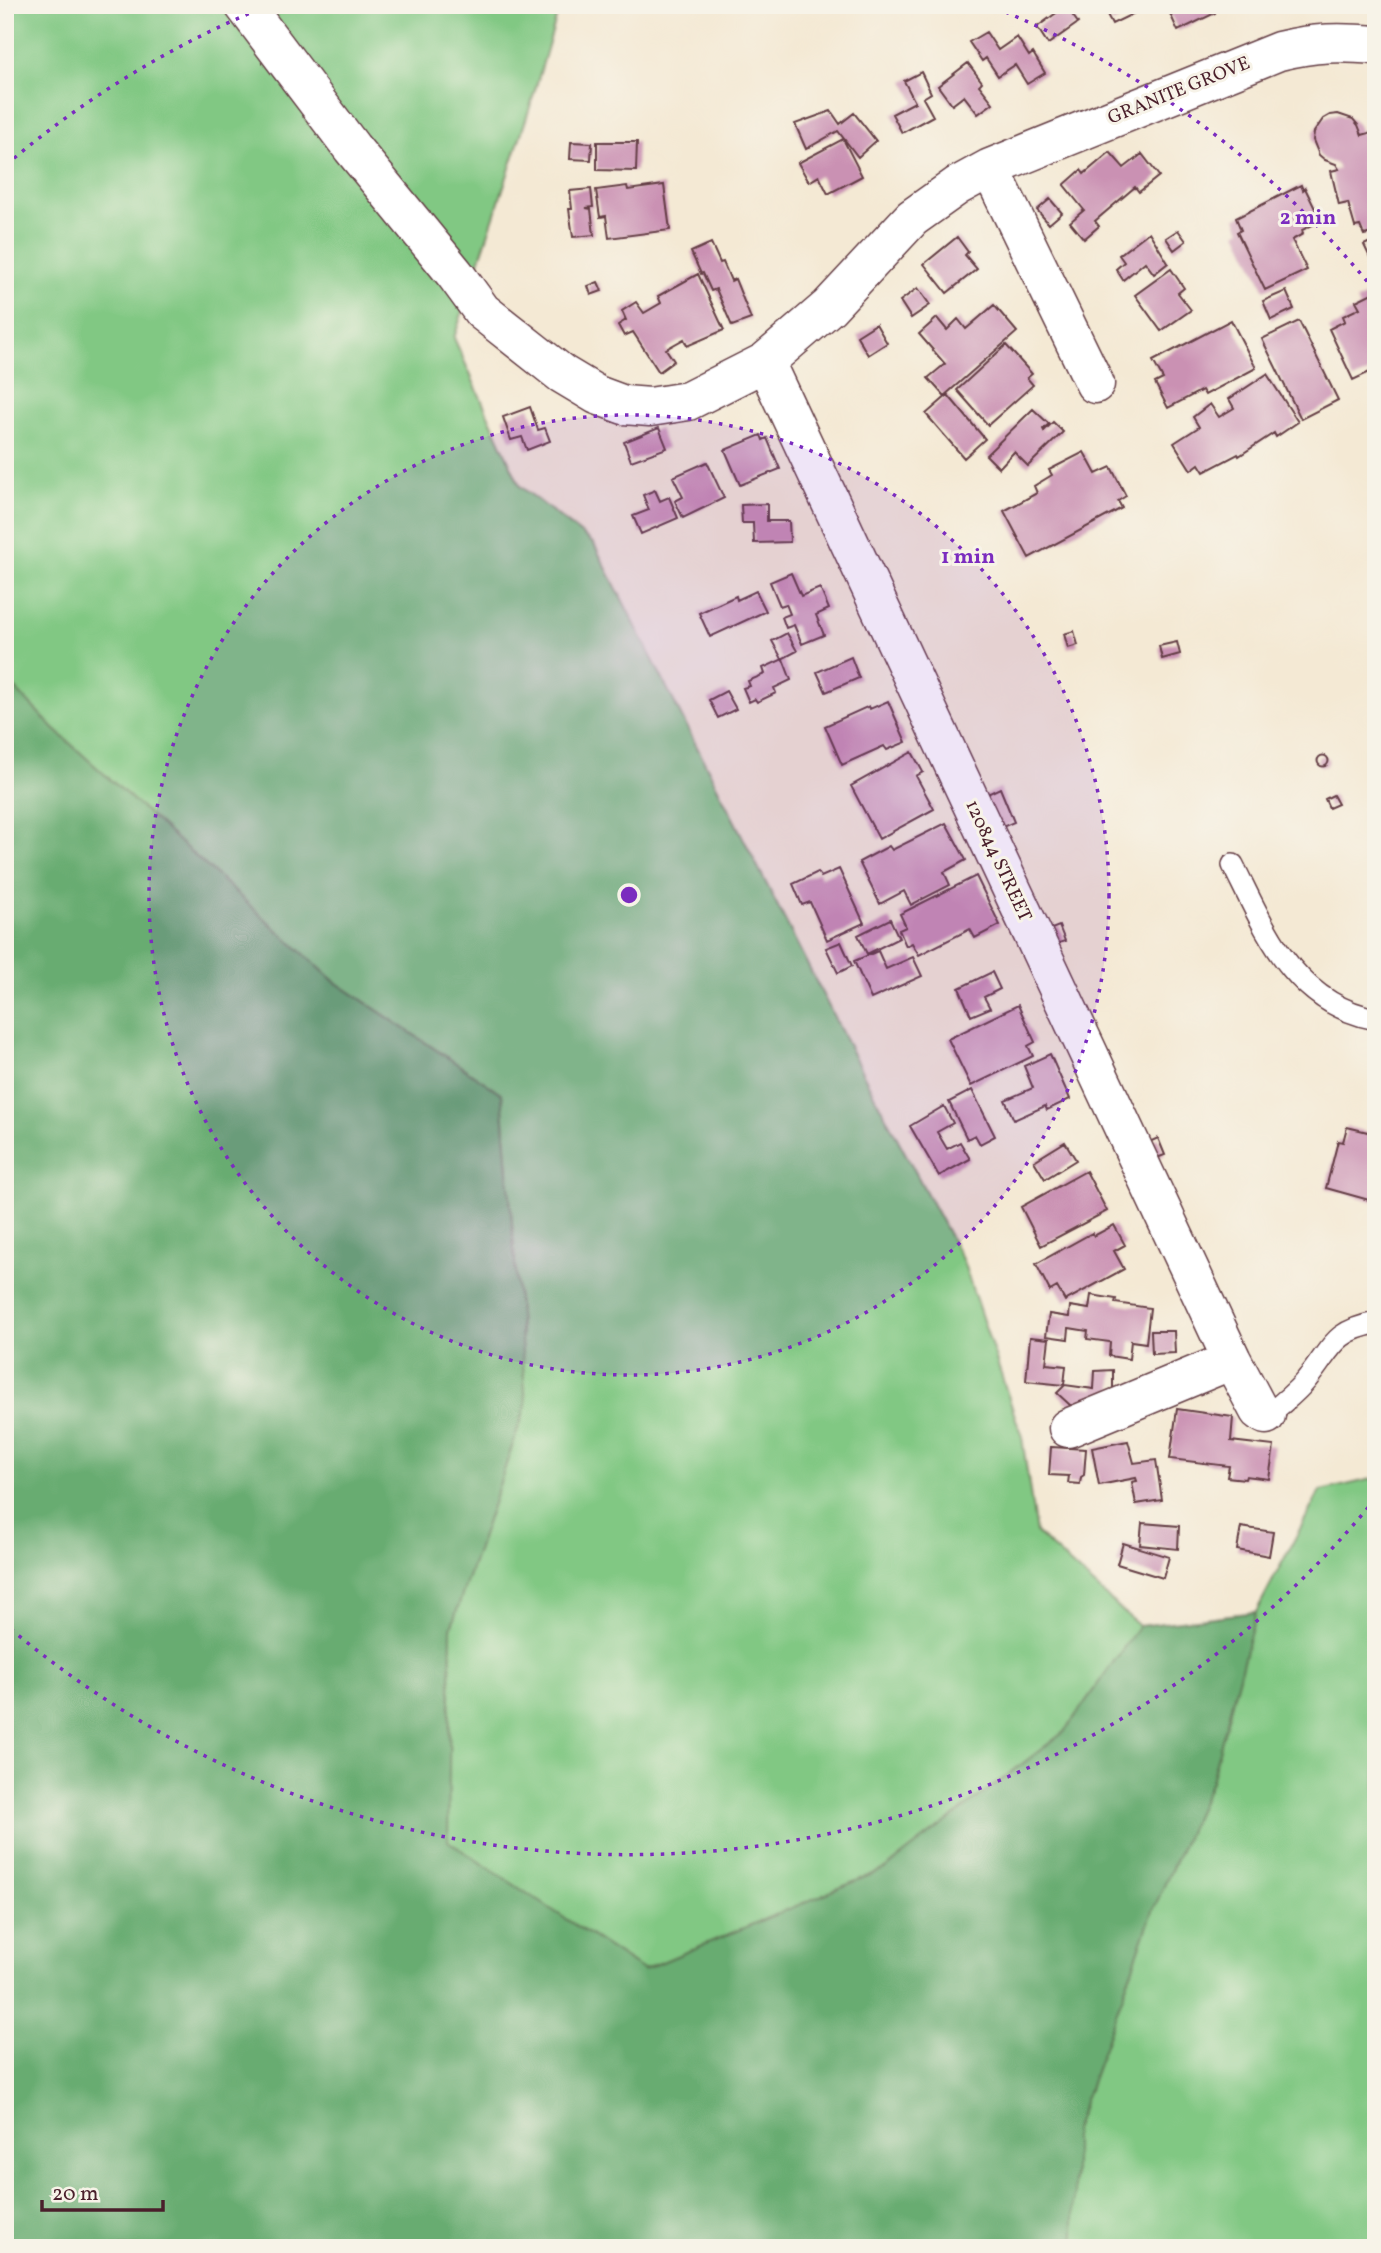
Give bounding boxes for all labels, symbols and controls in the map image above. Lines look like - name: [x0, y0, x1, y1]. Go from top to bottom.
- street label: GRANITE GROVE: [1104, 51, 1254, 131]
- text: 2 min: [1280, 204, 1336, 233]
- text: 1 min: [941, 543, 995, 572]
- street label: 120844 STREET: [958, 796, 1038, 926]
- centre of rings: [617, 883, 641, 907]
- scale bar: [42, 2169, 163, 2213]
- text: 20 m: [52, 2180, 98, 2209]

